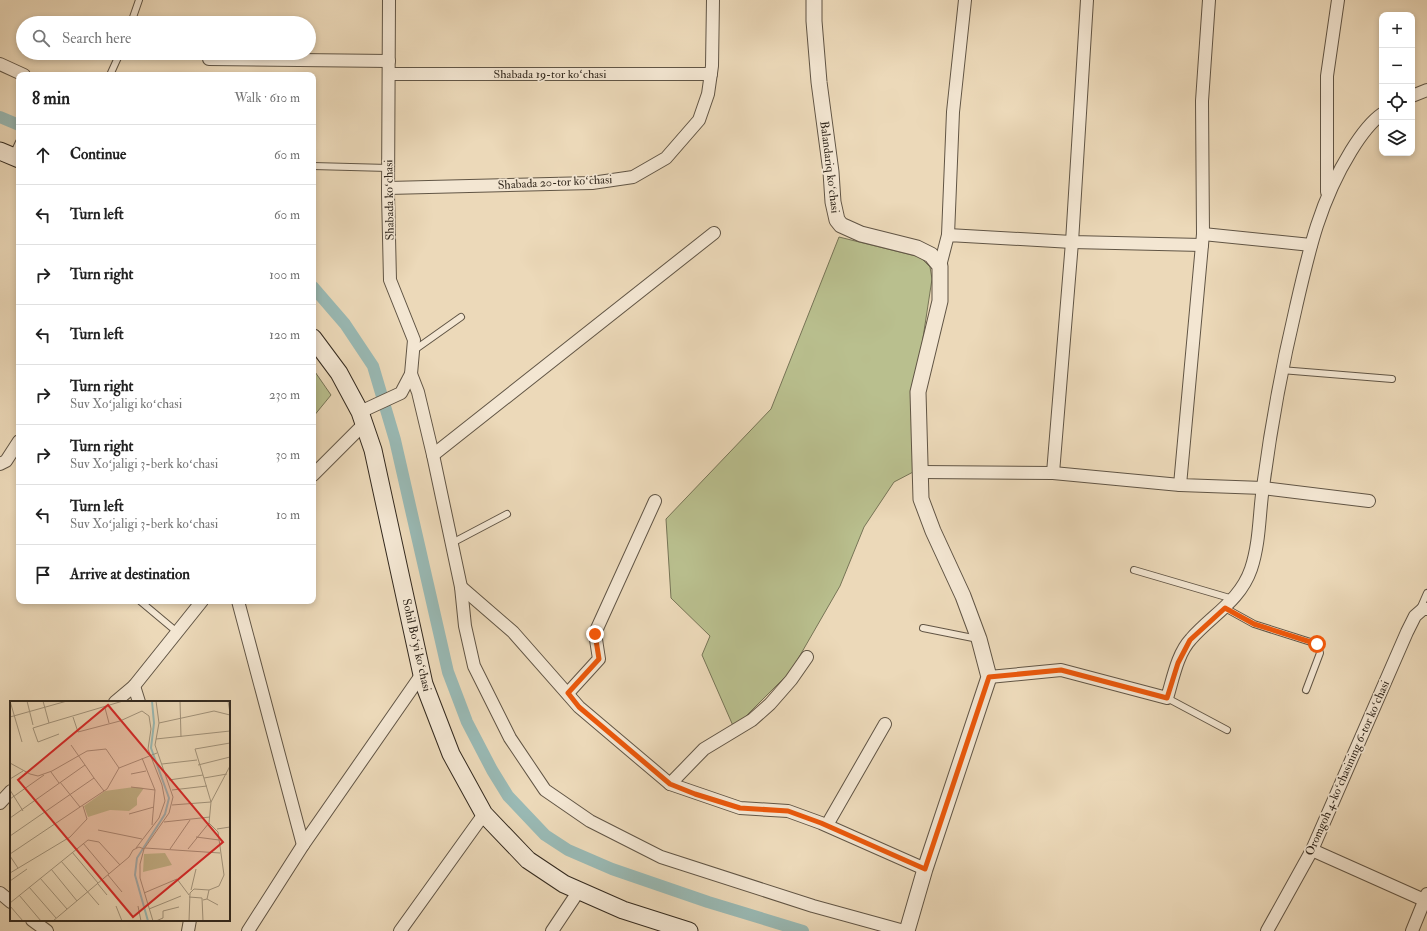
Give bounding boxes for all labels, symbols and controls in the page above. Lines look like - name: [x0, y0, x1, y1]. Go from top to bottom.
- map controls: [1379, 12, 1415, 156]
- button: +: [1379, 12, 1415, 48]
- search box: [16, 16, 316, 60]
- icon: search: [30, 27, 52, 49]
- text: Search here: [62, 29, 131, 48]
- button: −: [1379, 48, 1415, 84]
- street label: Shabada 19-tor koʻchasi: [494, 67, 606, 82]
- button: locate: [1379, 84, 1415, 120]
- text: 8 min: [32, 88, 70, 109]
- text: Walk · 610 m: [234, 90, 300, 106]
- street label: Balandariq koʻchasi: [816, 120, 843, 214]
- button: layers: [1379, 120, 1415, 156]
- icon: ahead: [32, 144, 54, 166]
- text: Continue: [70, 145, 126, 164]
- text: 60 m: [274, 147, 300, 163]
- street label: Shabada koʻchasi: [381, 159, 398, 240]
- street label: Shabada 20-tor koʻchasi: [497, 172, 613, 193]
- icon: left: [32, 204, 54, 226]
- text: Turn left: [70, 205, 124, 224]
- text: 60 m: [274, 207, 300, 223]
- icon: right: [32, 264, 54, 286]
- text: Turn right: [70, 265, 133, 284]
- text: 100 m: [269, 267, 300, 283]
- icon: left: [32, 324, 54, 346]
- text: Turn left: [70, 325, 124, 344]
- text: 120 m: [269, 327, 300, 343]
- text: Turn right: [70, 377, 133, 396]
- icon: right: [32, 384, 54, 406]
- text: 230 m: [269, 387, 300, 403]
- text: Suv Xoʻjaligi koʻchasi: [70, 396, 182, 412]
- text: Turn right: [70, 437, 133, 456]
- icon: right: [32, 444, 54, 466]
- text: 30 m: [276, 447, 300, 463]
- text: Suv Xoʻjaligi 3-berk koʻchasi: [70, 456, 218, 472]
- text: Turn left: [70, 497, 124, 516]
- icon: left: [32, 504, 54, 526]
- text: 10 m: [276, 507, 300, 523]
- text: Suv Xoʻjaligi 3-berk koʻchasi: [70, 516, 218, 532]
- icon: arrive: [32, 564, 54, 586]
- text: Arrive at destination: [70, 565, 190, 584]
- street label: Sohil Boʻyi koʻchasi: [399, 597, 434, 693]
- route end: [586, 625, 604, 643]
- route start: [1308, 635, 1326, 653]
- street label: Oromgoh 4-koʻchasining 6-tor koʻchasi: [1302, 678, 1393, 858]
- inset map: [10, 701, 230, 921]

